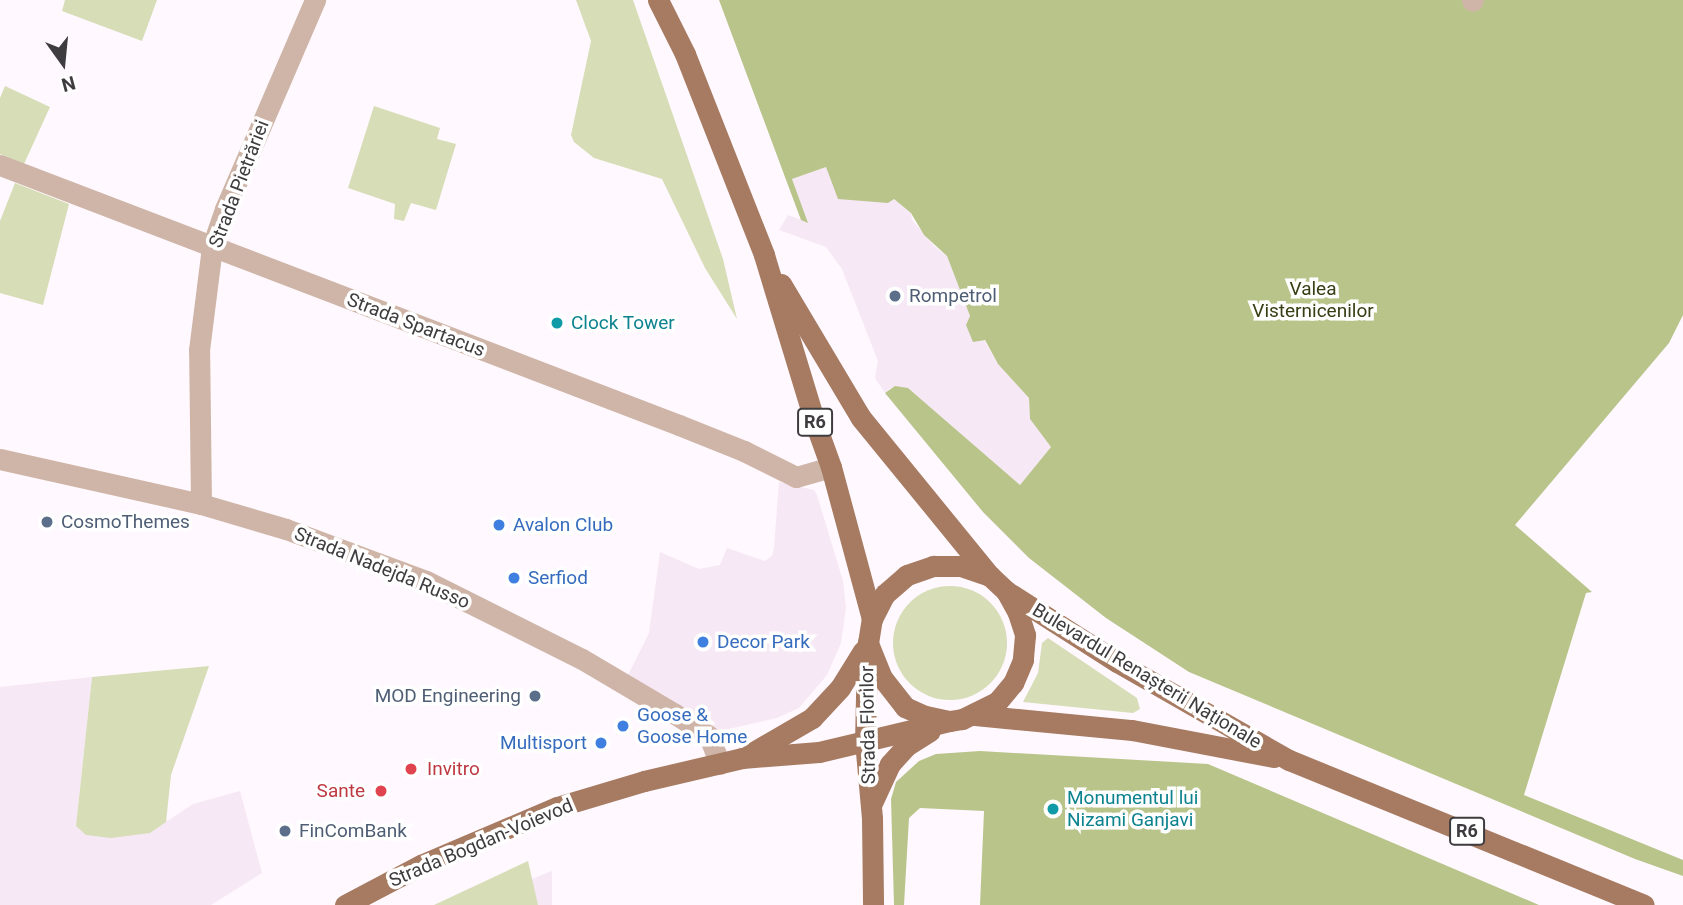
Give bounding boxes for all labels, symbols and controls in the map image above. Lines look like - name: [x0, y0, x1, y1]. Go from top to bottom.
- north arrow: [28, 28, 98, 98]
- text: N: [59, 71, 78, 97]
- street label: Strada Pietrăriei: [204, 117, 274, 251]
- park label: Valea Visternicenilor: [1252, 278, 1374, 322]
- place label: Rompetrol: [909, 285, 997, 307]
- street label: Strada Spartacus: [344, 288, 488, 362]
- marker: Rompetrol: [887, 288, 903, 304]
- place label: Clock Tower: [571, 312, 675, 334]
- marker: Clock Tower: [549, 315, 565, 331]
- road number: R6: [796, 408, 834, 436]
- place label: CosmoThemes: [61, 511, 190, 533]
- marker: CosmoThemes: [39, 514, 55, 530]
- place label: Avalon Club: [513, 514, 613, 536]
- marker: Avalon Club: [491, 517, 507, 533]
- street label: Strada Nadejda Russo: [291, 522, 473, 614]
- place label: Serfiod: [528, 567, 588, 589]
- marker: Serfiod: [506, 570, 522, 586]
- street label: Bulevardul Renașterii Naționale: [1028, 598, 1266, 754]
- place label: Decor Park: [717, 631, 810, 653]
- marker: Decor Park: [695, 634, 711, 650]
- street label: Strada Florilor: [856, 666, 880, 784]
- place label: MOD Engineering: [375, 685, 521, 707]
- marker: MOD Engineering: [527, 688, 543, 704]
- place label: Goose & Goose Home: [637, 704, 747, 748]
- marker: Goose & Goose Home: [615, 718, 631, 734]
- place label: Multisport: [500, 732, 587, 754]
- marker: Multisport: [593, 735, 609, 751]
- place label: Invitro: [427, 758, 480, 780]
- marker: Invitro: [401, 759, 421, 779]
- place label: Sante: [317, 780, 365, 802]
- marker: Sante: [371, 781, 391, 801]
- place label: Monumentul lui Nizami Ganjavi: [1067, 787, 1198, 831]
- street label: Strada Bogdan-Voievod: [386, 794, 576, 892]
- marker: Monumentul lui Nizami Ganjavi: [1045, 801, 1061, 817]
- road number: R6: [1448, 816, 1486, 846]
- place label: FinComBank: [299, 820, 407, 842]
- marker: FinComBank: [277, 823, 293, 839]

